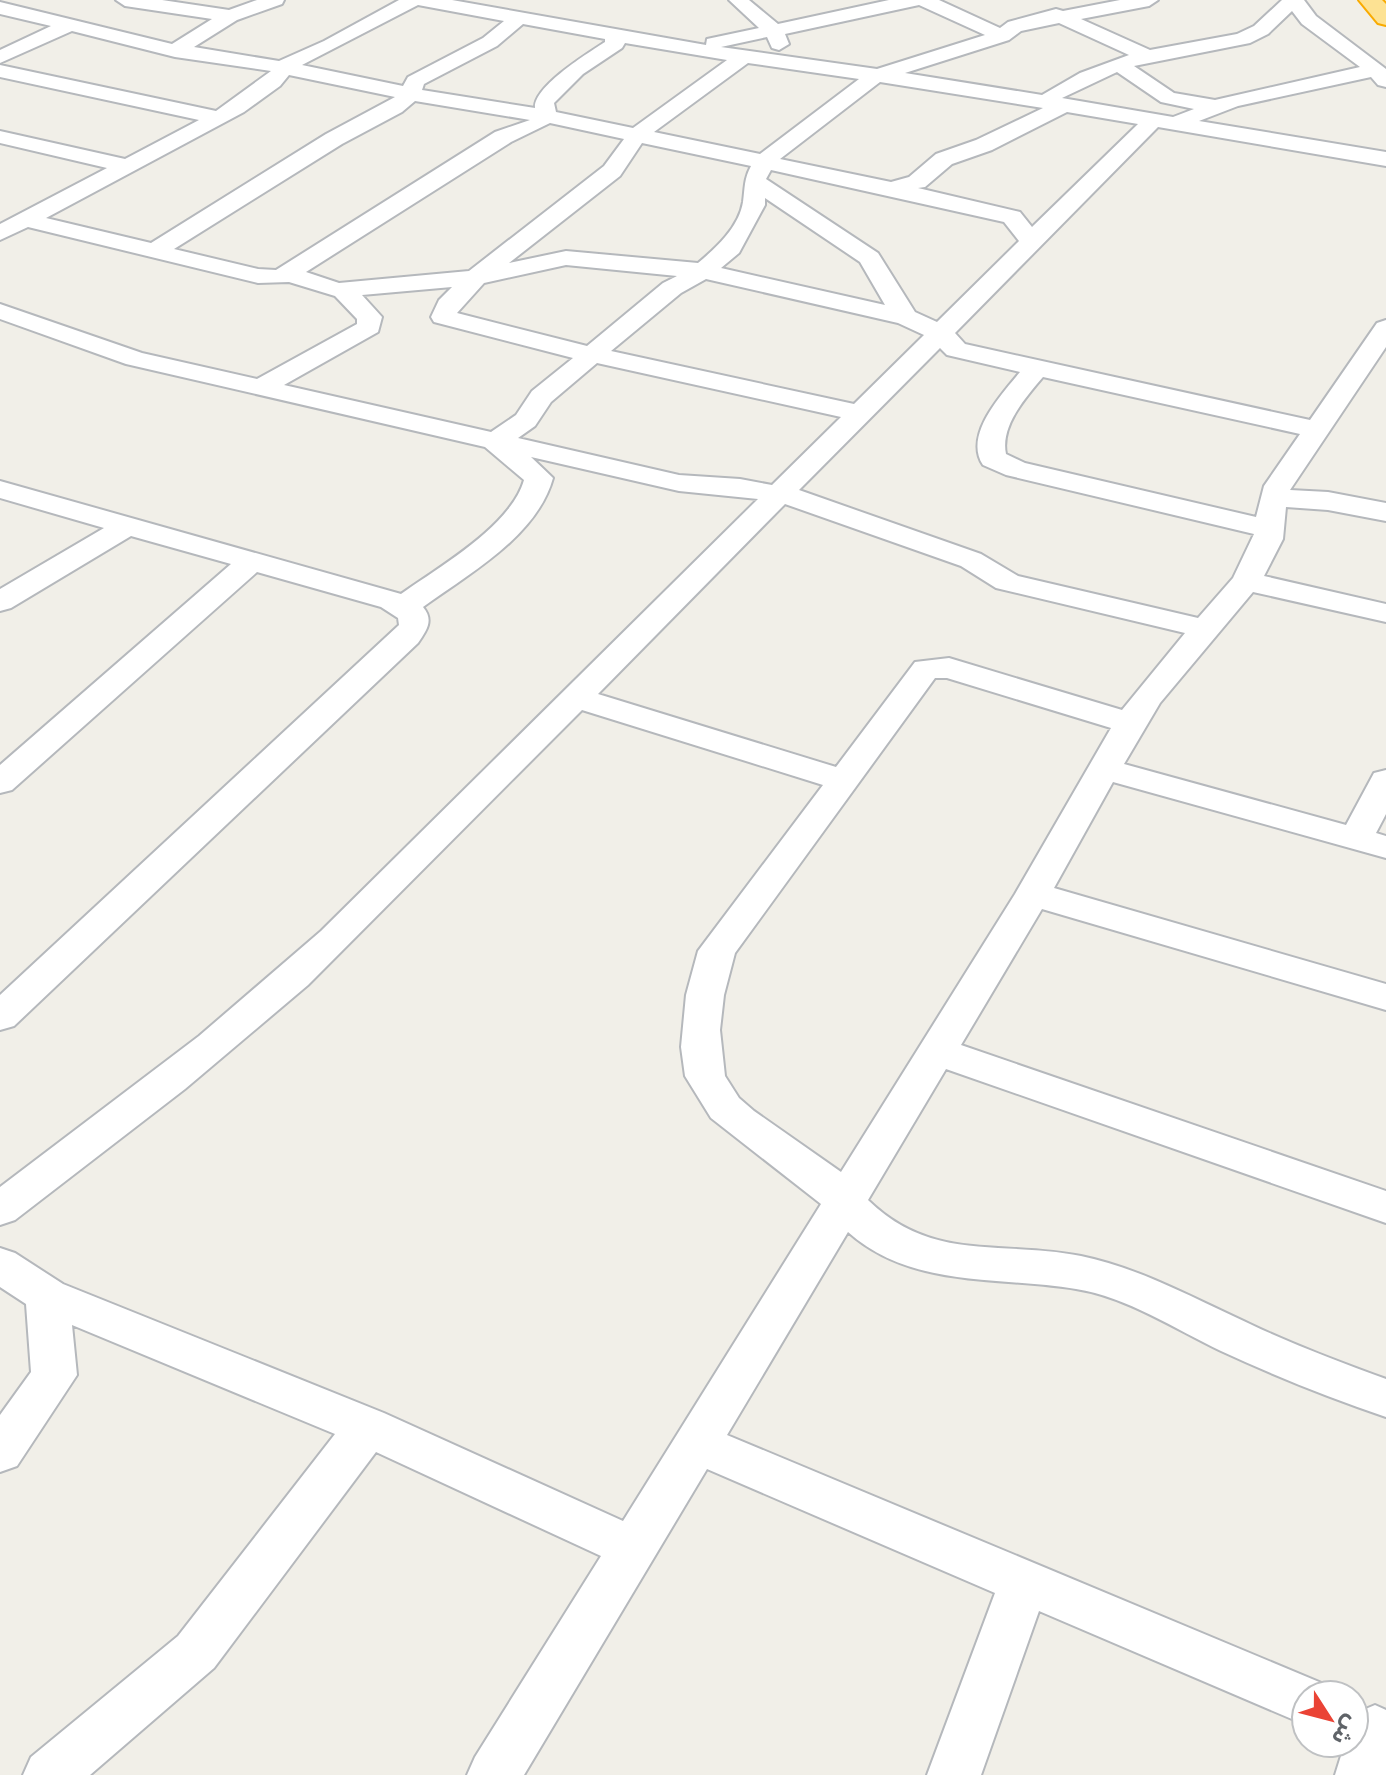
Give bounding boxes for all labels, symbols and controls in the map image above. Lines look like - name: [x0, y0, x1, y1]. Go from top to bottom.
- north arrow: [1290, 1679, 1370, 1759]
- text: ش: [1326, 1710, 1366, 1751]

